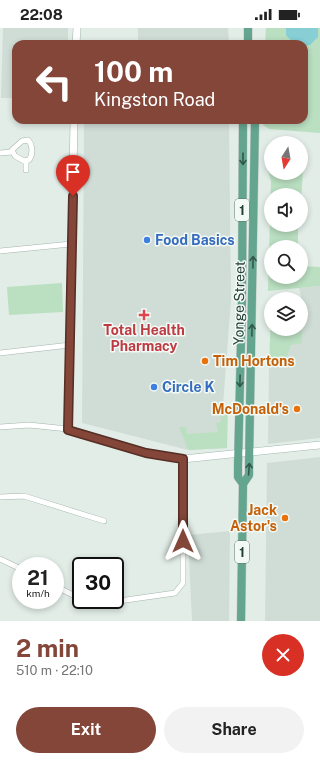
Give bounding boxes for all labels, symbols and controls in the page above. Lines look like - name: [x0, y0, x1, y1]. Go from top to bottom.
- text: 22:08: [20, 6, 63, 23]
- text: 100 m: [94, 55, 173, 88]
- icon: left: [28, 56, 80, 108]
- text: Kingston Road: [94, 89, 215, 110]
- north arrow: [264, 136, 308, 180]
- map controls: [264, 136, 308, 336]
- one-way arrow: [239, 152, 247, 165]
- pin: [56, 155, 90, 196]
- icon: arrive: [62, 161, 84, 183]
- button: sound: [264, 188, 308, 232]
- road number: 1: [235, 199, 249, 221]
- place label: Food Basics: [155, 232, 235, 248]
- marker: Food Basics: [142, 235, 152, 245]
- button: search: [264, 240, 308, 284]
- one-way arrow: [249, 256, 257, 269]
- street label: Yonge Street: [230, 261, 248, 345]
- button: layers: [264, 292, 308, 336]
- marker: Total Health Pharmacy: [139, 310, 149, 320]
- place label: Total Health Pharmacy: [103, 322, 185, 354]
- one-way arrow: [248, 324, 256, 337]
- place label: Tim Hortons: [213, 353, 295, 369]
- marker: Tim Hortons: [200, 356, 210, 366]
- one-way arrow: [236, 374, 244, 387]
- place label: Circle K: [162, 379, 215, 395]
- marker: Circle K: [149, 382, 159, 392]
- place label: McDonald's: [212, 401, 289, 417]
- marker: McDonald's: [292, 404, 302, 414]
- one-way arrow: [246, 463, 253, 476]
- place label: Jack Astor's: [230, 502, 277, 534]
- marker: Jack Astor's: [280, 513, 290, 523]
- position arrow: [162, 520, 204, 562]
- road number: 1: [235, 541, 249, 563]
- speed limit sign: 30: [72, 557, 124, 609]
- text: 21: [27, 566, 49, 590]
- text: km/h: [26, 587, 50, 599]
- text: 2 min: [16, 634, 79, 662]
- button: close: [262, 634, 304, 676]
- text: 510 m · 22:10: [16, 663, 93, 678]
- button: Exit: [16, 707, 156, 753]
- button: Share: [164, 707, 304, 753]

